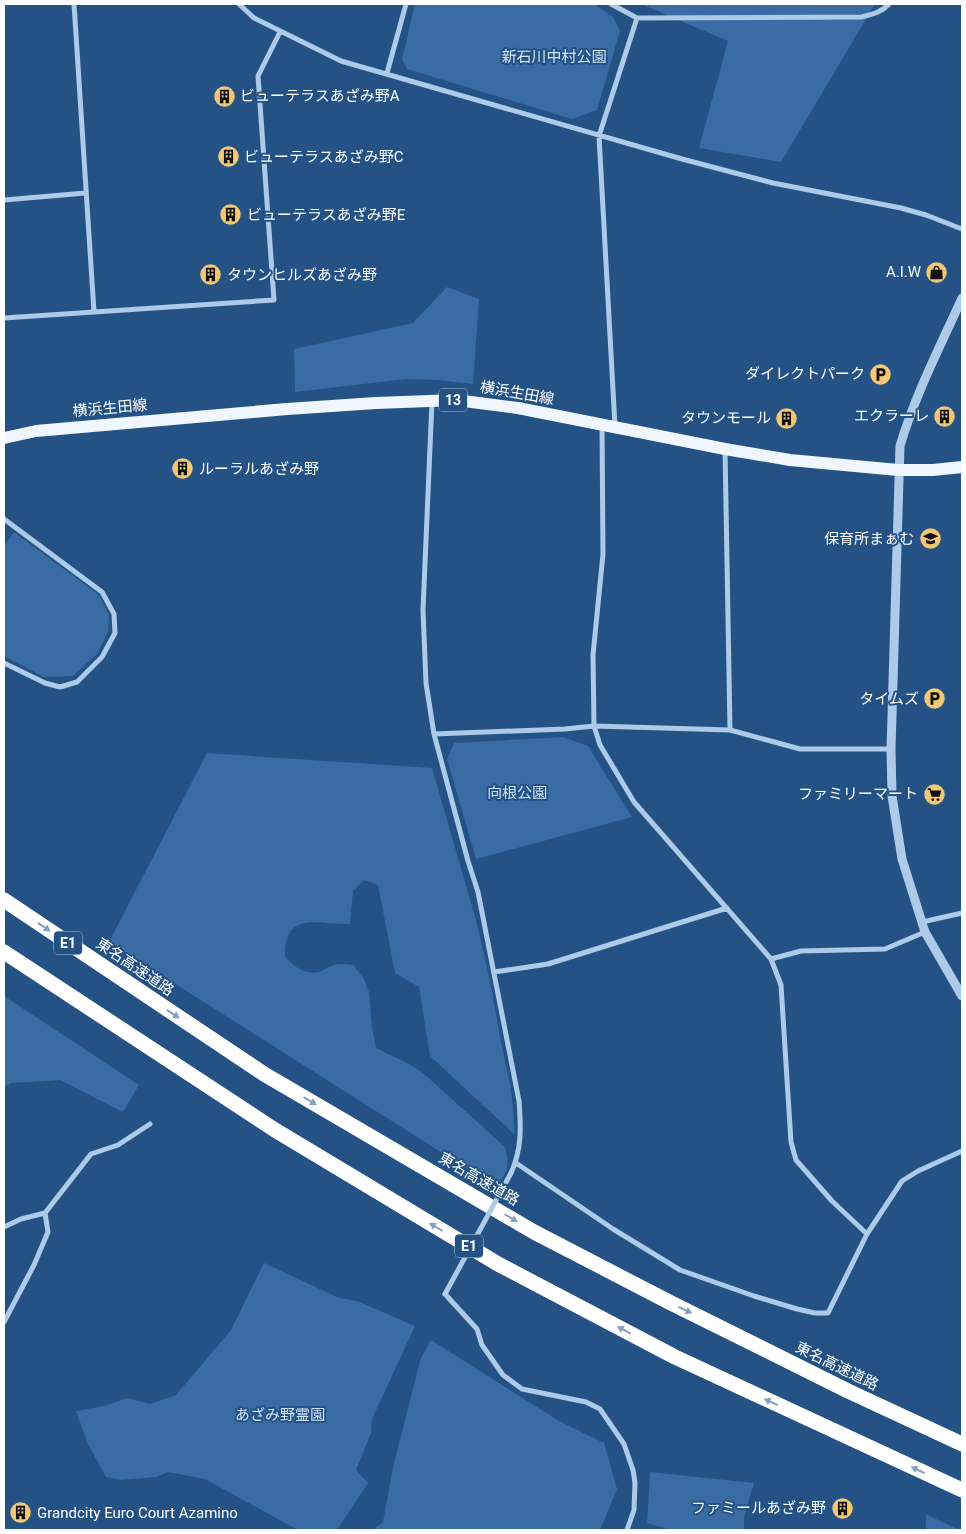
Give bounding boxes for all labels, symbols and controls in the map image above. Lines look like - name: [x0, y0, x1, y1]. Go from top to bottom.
- park label: 新石川中村公園: [501, 48, 607, 66]
- building icon: ビューテラスあざみ野A: [212, 84, 236, 108]
- place label: ビューテラスあざみ野A: [240, 87, 400, 105]
- building icon: ビューテラスあざみ野C: [216, 145, 240, 169]
- place label: ビューテラスあざみ野C: [244, 148, 404, 166]
- building icon: ビューテラスあざみ野E: [219, 203, 243, 227]
- place label: ビューテラスあざみ野E: [247, 206, 406, 224]
- shop icon: A.I.W: [925, 260, 949, 284]
- building icon: タウンヒルズあざみ野: [199, 263, 223, 287]
- place label: A.I.W: [886, 263, 921, 281]
- place label: タウンヒルズあざみ野: [227, 266, 377, 284]
- parking icon: ダイレクトパーク: [869, 362, 893, 386]
- place label: ダイレクトパーク: [745, 365, 865, 383]
- street label: 横浜生田線: [478, 378, 556, 408]
- road number: 13: [439, 388, 467, 412]
- street label: 横浜生田線: [72, 396, 148, 420]
- building icon: エクラーレ: [933, 404, 957, 428]
- building icon: タウンモール: [775, 406, 799, 430]
- place label: エクラーレ: [854, 407, 929, 425]
- place label: タウンモール: [681, 409, 771, 427]
- building icon: ルーラルあざみ野: [171, 457, 195, 481]
- place label: ルーラルあざみ野: [199, 460, 319, 478]
- school or university icon: 保育所まぁむ: [918, 527, 942, 551]
- place label: 保育所まぁむ: [824, 530, 914, 548]
- parking icon: タイムズ: [923, 687, 947, 711]
- place label: タイムズ: [859, 690, 919, 708]
- supermarket icon: ファミリーマート: [922, 782, 946, 806]
- park label: 向根公園: [487, 784, 547, 802]
- place label: ファミリーマート: [798, 785, 918, 803]
- one-way arrow: [37, 922, 51, 932]
- road number: E1: [54, 931, 82, 954]
- street label: 東名高速道路: [93, 934, 177, 1000]
- one-way arrow: [166, 1009, 180, 1019]
- one-way arrow: [303, 1097, 316, 1106]
- street label: 東名高速道路: [436, 1149, 522, 1209]
- one-way arrow: [504, 1214, 517, 1223]
- one-way arrow: [430, 1222, 443, 1231]
- road number: E1: [455, 1234, 483, 1258]
- one-way arrow: [678, 1306, 693, 1315]
- one-way arrow: [618, 1326, 631, 1335]
- street label: 東名高速道路: [793, 1338, 881, 1394]
- one-way arrow: [764, 1397, 778, 1405]
- park label: あざみ野霊園: [235, 1406, 325, 1424]
- one-way arrow: [911, 1466, 925, 1474]
- building icon: ファミールあざみ野: [830, 1496, 854, 1520]
- place label: ファミールあざみ野: [691, 1499, 826, 1517]
- building icon: Grandcity Euro Court Azamino: [9, 1501, 33, 1525]
- place label: Grandcity Euro Court Azamino: [37, 1504, 238, 1522]

